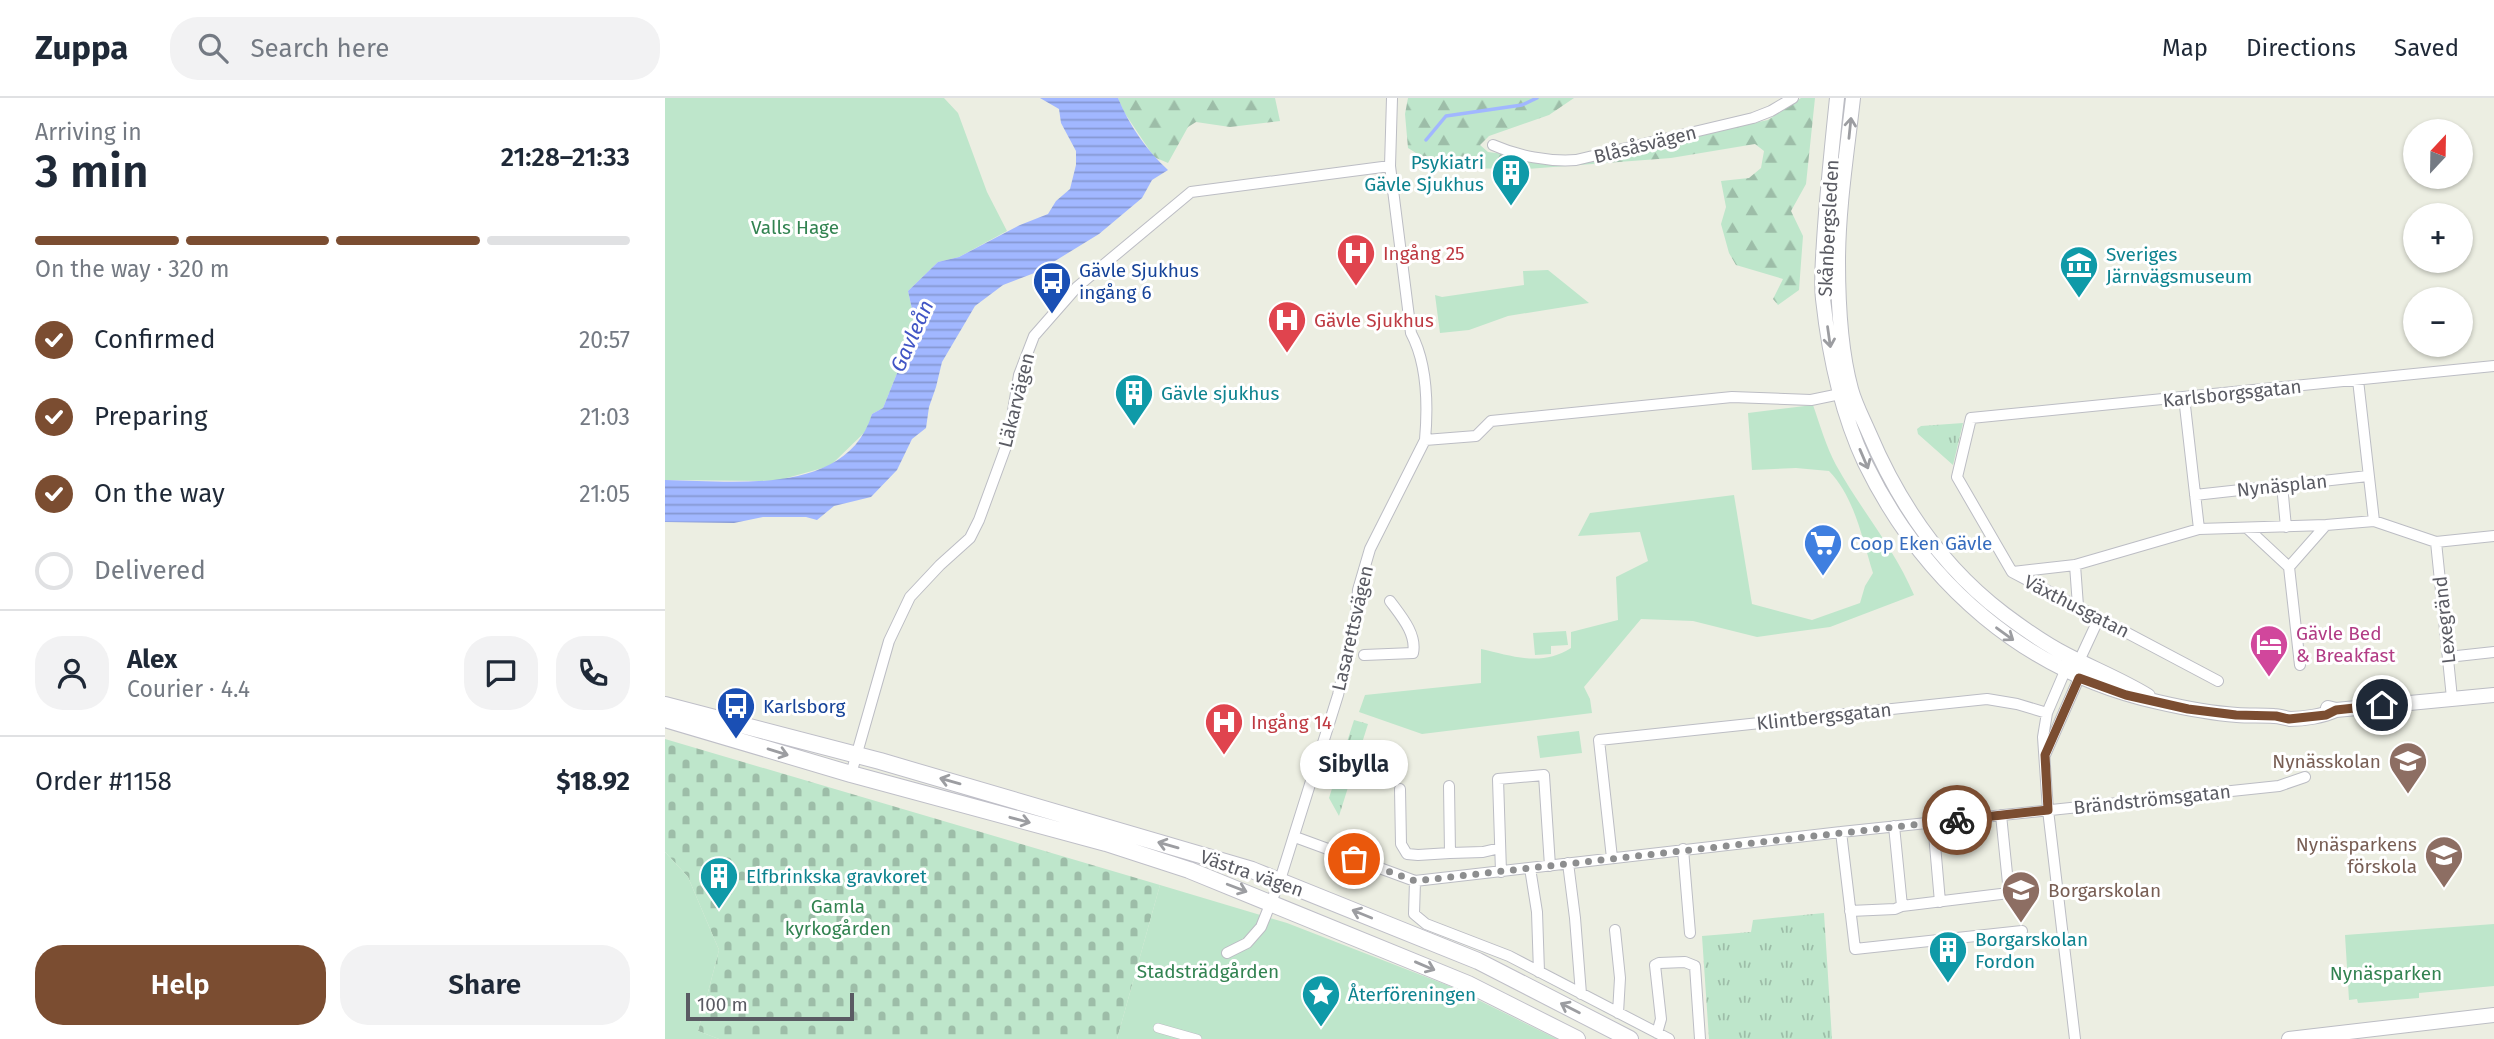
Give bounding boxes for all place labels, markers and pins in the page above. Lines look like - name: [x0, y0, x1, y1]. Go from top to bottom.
- place label: Psykiatri Gävle Sjukhus: [1364, 151, 1484, 196]
- building icon: Psykiatri Gävle Sjukhus: [1490, 152, 1532, 207]
- hospital icon: Ingång 25: [1335, 232, 1377, 287]
- place label: Ingång 25: [1383, 242, 1465, 265]
- place label: Sveriges Järnvägsmuseum: [2106, 243, 2252, 288]
- museum icon: Sveriges Järnvägsmuseum: [2058, 244, 2100, 299]
- place label: Gävle Sjukhus ingång 6: [1079, 259, 1199, 304]
- bus stop icon: Gävle Sjukhus ingång 6: [1031, 260, 1073, 315]
- hospital icon: Gävle Sjukhus: [1266, 299, 1308, 354]
- place label: Gävle Sjukhus: [1314, 309, 1434, 332]
- building icon: Gävle sjukhus: [1113, 372, 1155, 427]
- place label: Gävle sjukhus: [1161, 382, 1279, 405]
- supermarket icon: Coop Eken Gävle: [1802, 522, 1844, 577]
- place label: Coop Eken Gävle: [1850, 532, 1992, 555]
- place label: Gävle Bed & Breakfast: [2296, 622, 2395, 667]
- hotel icon: Gävle Bed & Breakfast: [2248, 623, 2290, 678]
- pin: [2352, 675, 2412, 735]
- bus stop icon: Karlsborg: [715, 685, 757, 740]
- place label: Karlsborg: [763, 695, 846, 718]
- hospital icon: Ingång 14: [1203, 701, 1245, 756]
- place label: Ingång 14: [1251, 711, 1332, 734]
- callout: Sibylla: [1300, 740, 1408, 789]
- school or university icon: Nynässkolan: [2387, 740, 2429, 795]
- place label: Nynässkolan: [2272, 750, 2381, 773]
- pin: [1324, 829, 1384, 889]
- place label: Nynäsparkens förskola: [2296, 833, 2417, 878]
- school or university icon: Nynäsparkens förskola: [2423, 834, 2465, 889]
- building icon: Elfbrinkska gravkoret: [698, 855, 740, 910]
- place label: Elfbrinkska gravkoret: [746, 865, 927, 888]
- school or university icon: Borgarskolan: [2000, 869, 2042, 924]
- place label: Borgarskolan: [2048, 879, 2161, 902]
- place label: Borgarskolan Fordon: [1975, 928, 2088, 973]
- building icon: Borgarskolan Fordon: [1927, 929, 1969, 984]
- place icon: Återföreningen: [1300, 973, 1342, 1028]
- place label: Återföreningen: [1348, 983, 1476, 1006]

